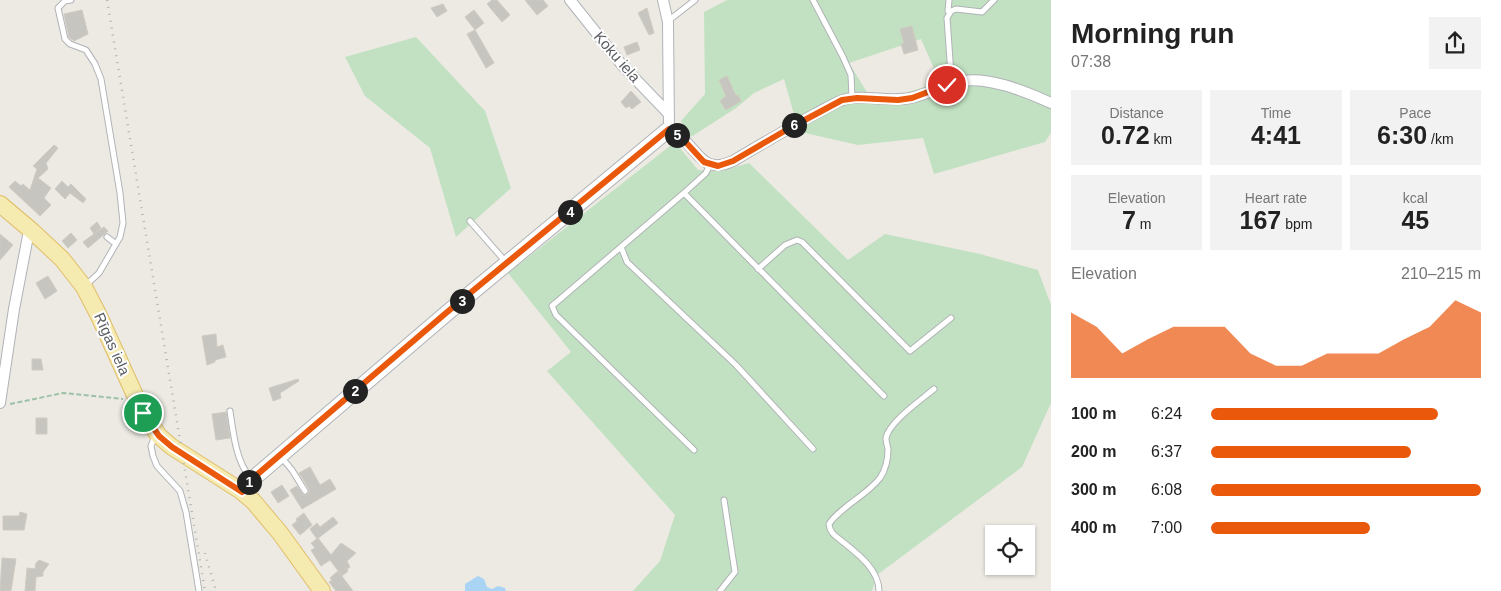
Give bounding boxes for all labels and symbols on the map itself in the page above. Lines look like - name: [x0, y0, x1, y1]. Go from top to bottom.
- street label: Koku iela: [591, 28, 644, 86]
- pin: [926, 64, 968, 106]
- pin: 6: [782, 112, 806, 138]
- pin: 5: [664, 122, 690, 148]
- pin: 4: [558, 200, 582, 224]
- pin: 3: [450, 288, 474, 314]
- street label: Rīgas iela: [91, 310, 134, 378]
- pin: 2: [342, 378, 368, 404]
- pin: [122, 392, 164, 434]
- pin: 1: [236, 470, 262, 494]

